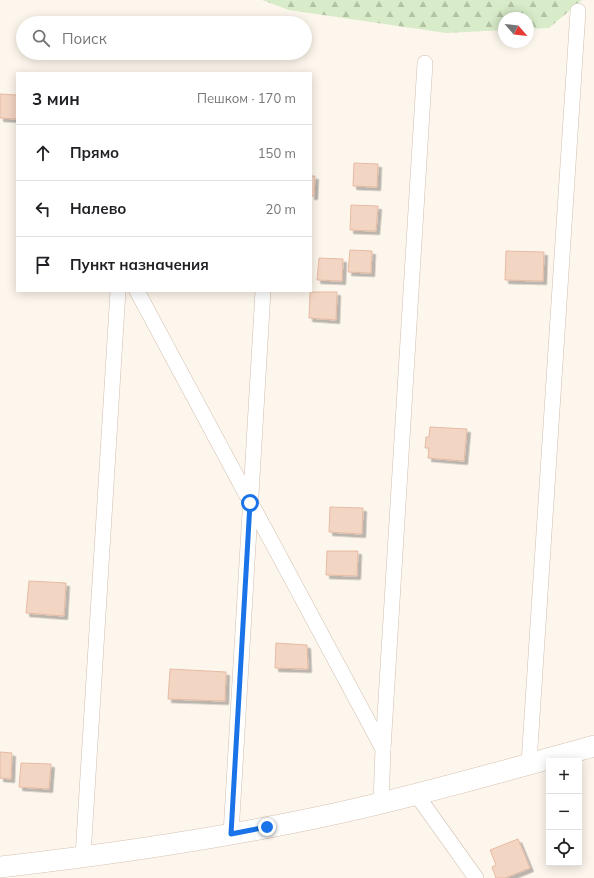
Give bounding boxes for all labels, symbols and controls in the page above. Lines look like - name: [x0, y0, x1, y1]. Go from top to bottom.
- north arrow: [498, 12, 534, 48]
- search box: [16, 16, 312, 60]
- icon: search: [30, 27, 52, 49]
- text: Поиск: [62, 29, 107, 48]
- text: 3 мин: [32, 88, 80, 109]
- text: Пешком · 170 m: [197, 90, 296, 106]
- icon: ahead: [32, 142, 54, 164]
- text: Прямо: [70, 143, 119, 162]
- text: 150 m: [258, 145, 296, 161]
- icon: left: [32, 198, 54, 220]
- text: Налево: [70, 199, 126, 218]
- text: 20 m: [266, 201, 296, 217]
- icon: arrive: [32, 254, 54, 276]
- text: Пункт назначения: [70, 255, 209, 274]
- route start: [241, 494, 259, 512]
- map controls: [546, 758, 582, 866]
- button: +: [546, 758, 582, 794]
- button: −: [546, 794, 582, 830]
- route end: [258, 818, 276, 836]
- button: locate: [546, 830, 582, 866]

